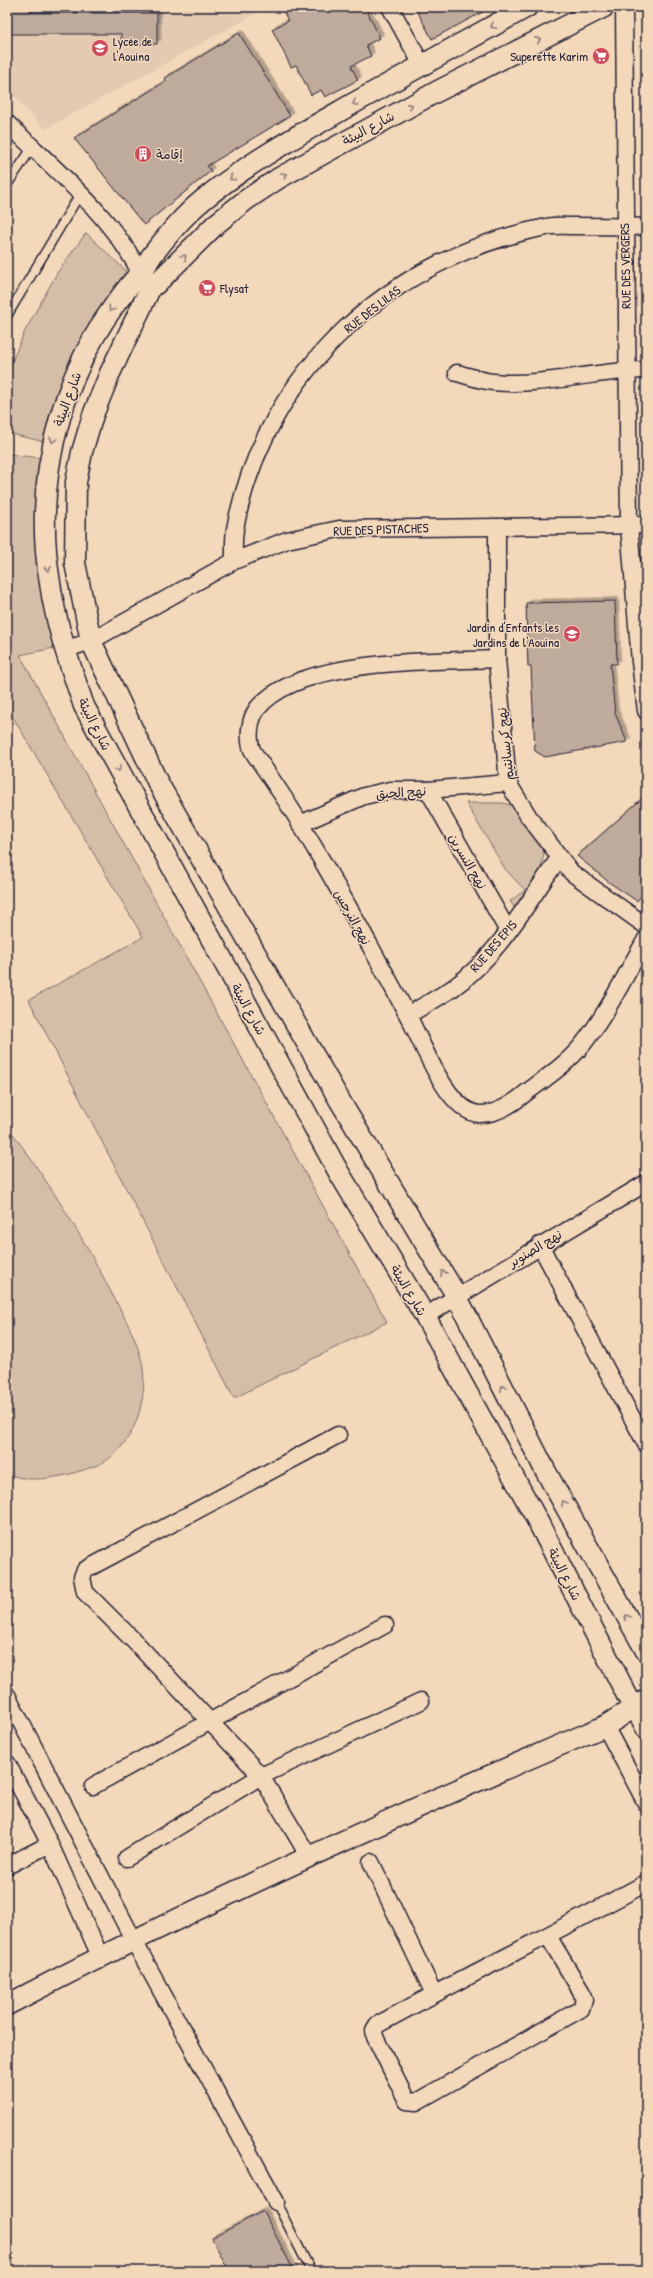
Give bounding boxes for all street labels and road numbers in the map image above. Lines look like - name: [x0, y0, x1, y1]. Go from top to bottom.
- street label: شارع البيئة: [339, 107, 398, 150]
- street label: RUE DES VERGERS: [615, 223, 635, 309]
- street label: RUE DES LILAS: [340, 281, 404, 337]
- street label: شارع البيئة: [49, 369, 86, 429]
- street label: RUE DES PISTACHES: [333, 518, 429, 540]
- street label: شارع البيئة: [73, 695, 116, 754]
- street label: نهج كريسانتيم: [492, 706, 520, 781]
- street label: نهج الحبق: [375, 781, 427, 804]
- street label: نهج النسرين: [444, 830, 491, 893]
- street label: نهج النرجس: [329, 886, 376, 948]
- street label: RUE DES EPIS: [465, 916, 521, 976]
- street label: شارع البيئة: [227, 980, 271, 1039]
- street label: نهج الصنوبر: [504, 1225, 566, 1272]
- street label: شارع البيئة: [386, 1261, 431, 1319]
- street label: شارع البيئة: [543, 1545, 586, 1604]

